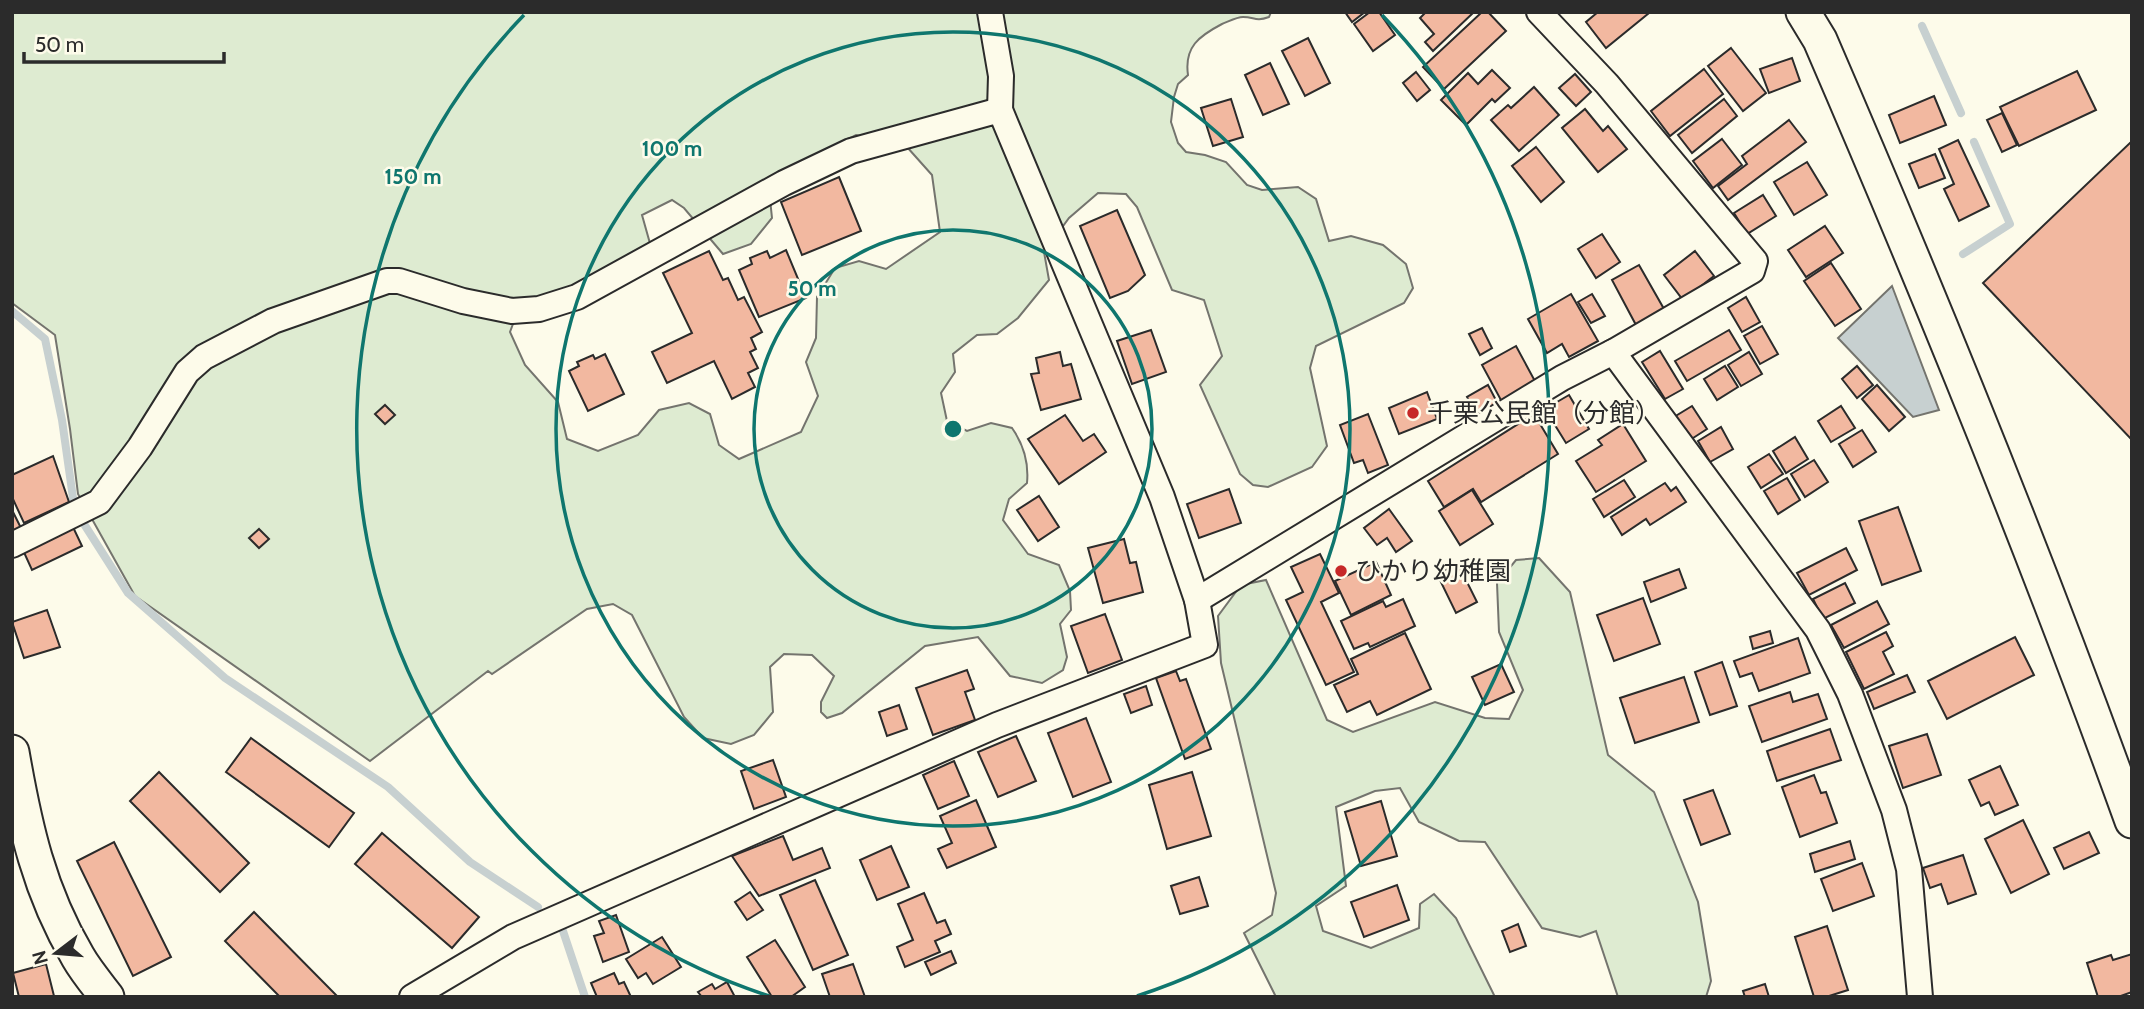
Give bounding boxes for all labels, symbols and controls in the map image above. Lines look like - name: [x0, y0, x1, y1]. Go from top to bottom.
- scale bar: [24, 21, 224, 65]
- text: 50 m: [35, 32, 84, 57]
- text: 100 m: [642, 136, 702, 161]
- text: 150 m: [385, 164, 441, 189]
- text: 50 m: [787, 276, 837, 301]
- place label: 千栗公民館（分館）: [1427, 397, 1661, 429]
- marker: 千栗公民館（分館）: [1405, 405, 1421, 421]
- centre of rings: [941, 417, 965, 441]
- place label: ひかり幼稚園: [1355, 555, 1511, 587]
- marker: ひかり幼稚園: [1333, 563, 1349, 579]
- north arrow: [21, 918, 91, 988]
- text: N: [27, 948, 53, 967]

